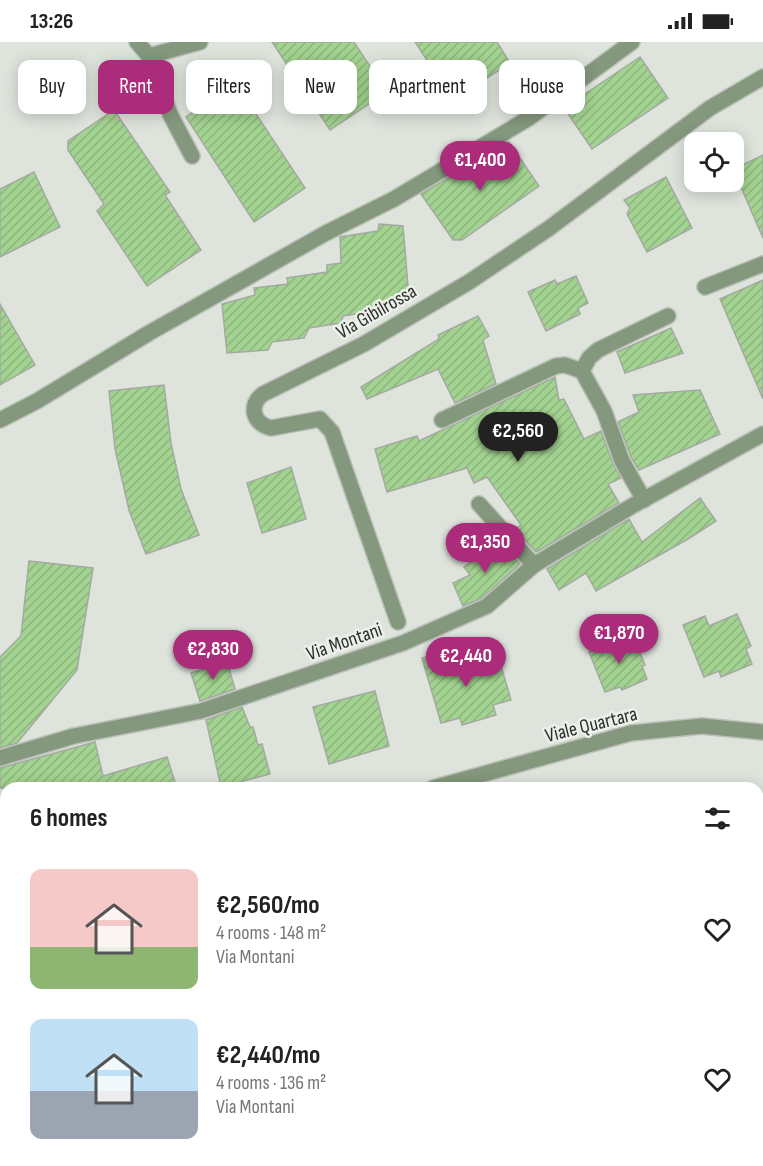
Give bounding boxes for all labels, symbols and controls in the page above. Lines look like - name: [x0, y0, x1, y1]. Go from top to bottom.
- text: 13:26: [30, 8, 73, 35]
- chip: Buy: [18, 60, 86, 114]
- chip: Rent: [98, 60, 174, 114]
- chip: Filters: [186, 60, 272, 114]
- chip: New: [284, 60, 357, 114]
- chip: Apartment: [369, 60, 487, 114]
- chip: House: [499, 60, 585, 114]
- map controls: [684, 132, 744, 192]
- button: locate: [684, 132, 744, 192]
- pin: €1,400: [431, 141, 529, 192]
- text: €1,400: [454, 148, 506, 172]
- street label: Via Gibilrossa: [332, 279, 421, 344]
- pin: €2,560: [469, 412, 567, 463]
- text: €2,560: [492, 419, 544, 443]
- pin: €1,350: [436, 523, 534, 574]
- text: €1,350: [460, 530, 510, 554]
- pin: €1,870: [570, 614, 668, 665]
- street label: Via Montani: [303, 618, 385, 666]
- text: €1,870: [593, 621, 645, 645]
- pin: €2,830: [164, 630, 262, 681]
- text: €2,830: [187, 637, 239, 661]
- pin: €2,440: [417, 637, 515, 688]
- text: €2,440: [440, 644, 492, 668]
- street label: Viale Quartara: [543, 702, 640, 748]
- icon: filters: [701, 802, 734, 835]
- text: 6 homes: [30, 803, 108, 834]
- text: €2,560/mo: [216, 890, 320, 921]
- icon: home: [78, 893, 150, 965]
- icon: heart: [701, 913, 734, 946]
- text: 4 rooms · 148 m²: [216, 921, 326, 945]
- text: Via Montani: [216, 945, 294, 969]
- text: €2,440/mo: [216, 1040, 320, 1071]
- icon: home: [78, 1043, 150, 1115]
- icon: heart: [701, 1063, 734, 1096]
- text: 4 rooms · 136 m²: [216, 1071, 326, 1095]
- text: Via Montani: [216, 1095, 294, 1119]

